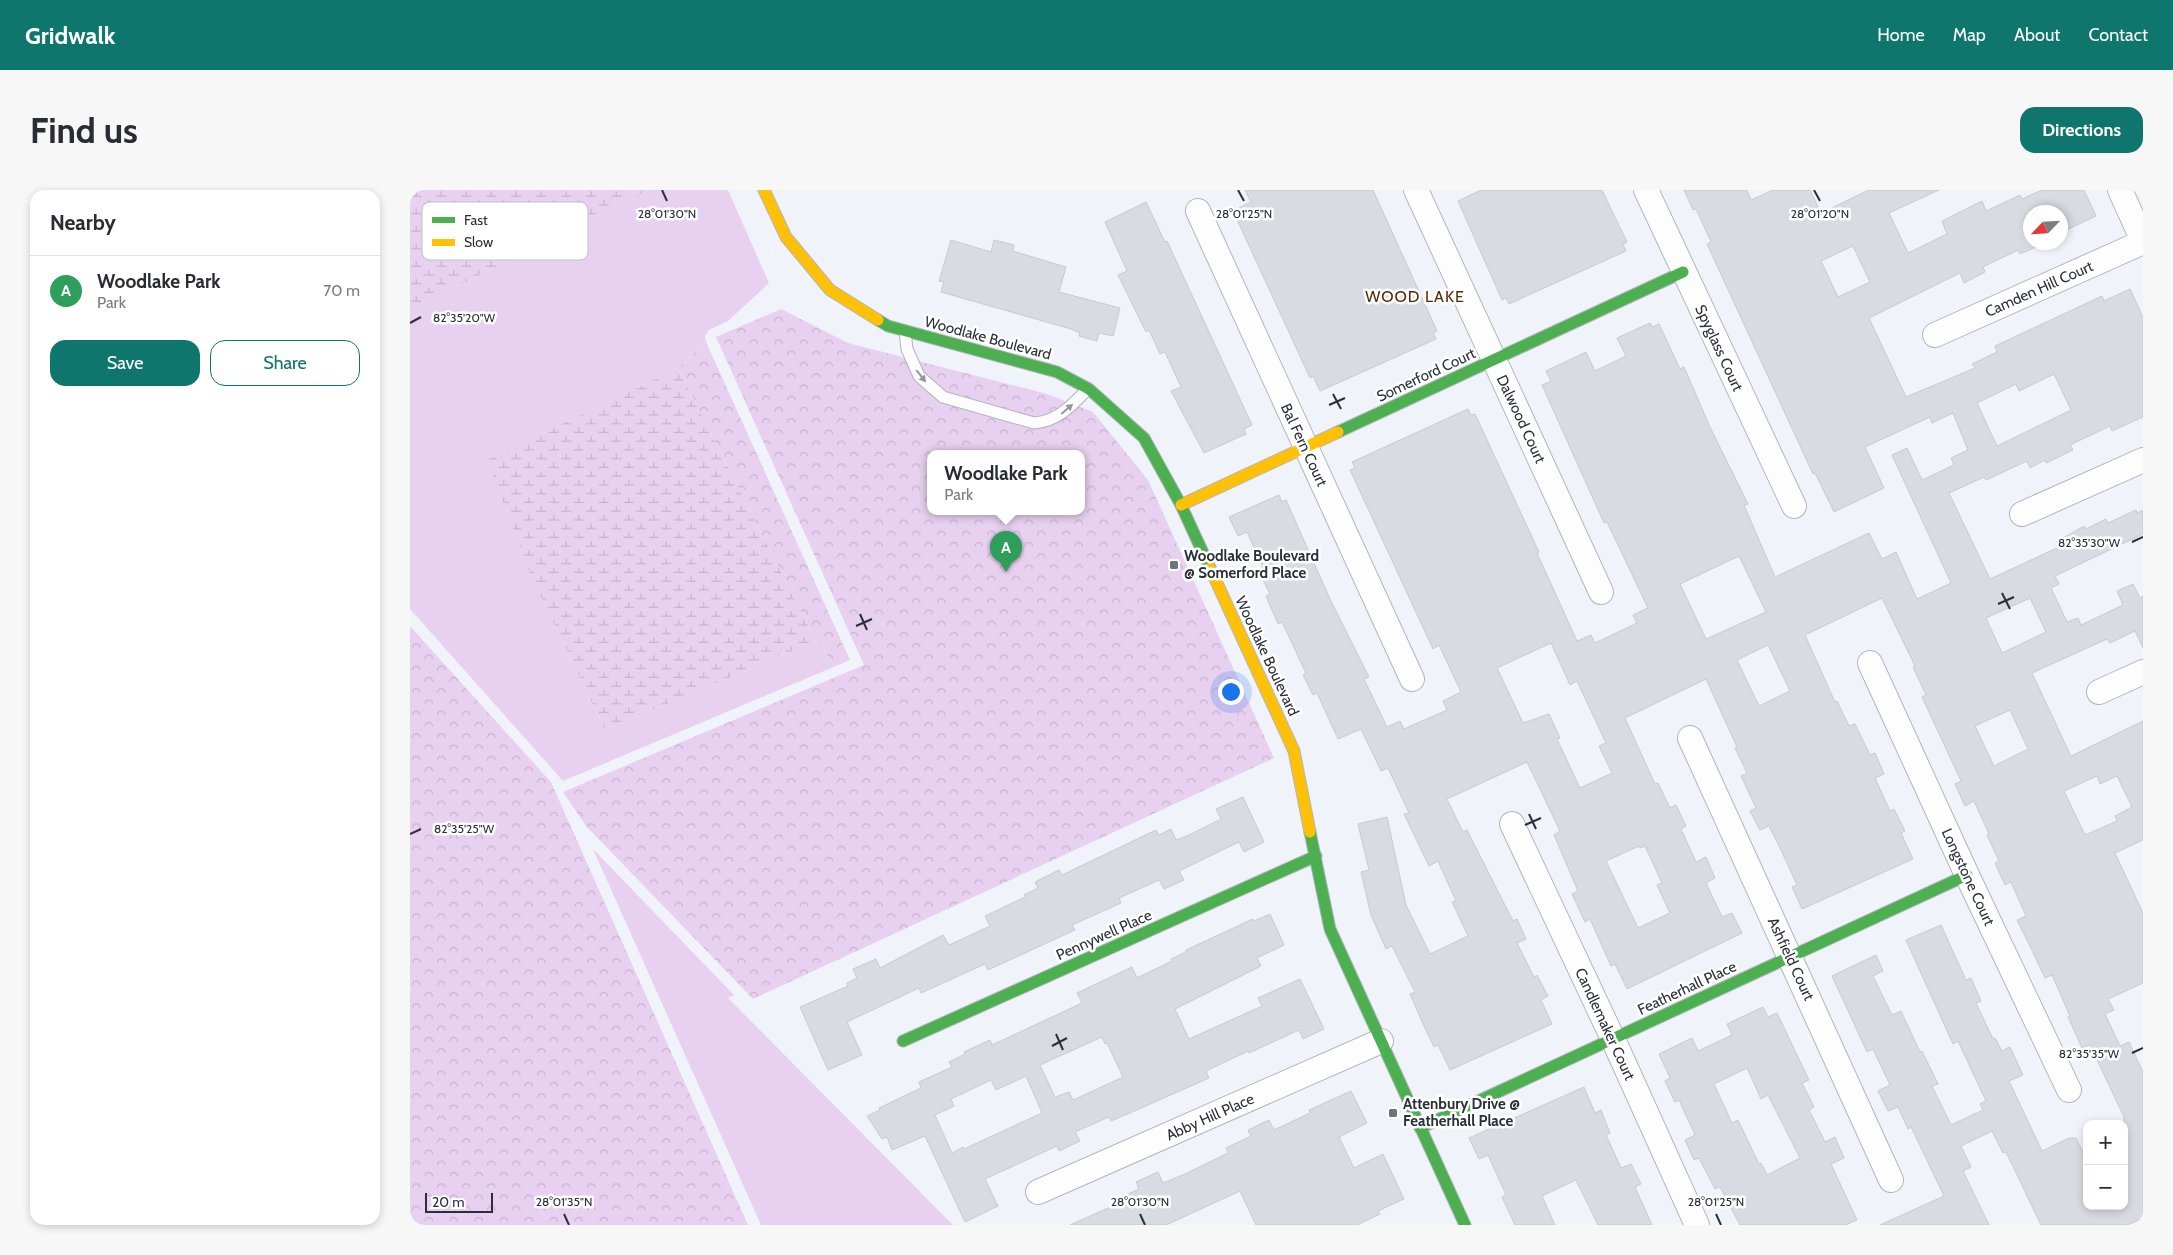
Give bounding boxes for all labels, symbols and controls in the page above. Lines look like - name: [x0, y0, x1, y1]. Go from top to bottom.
- text: Gridwalk: [25, 21, 115, 50]
- text: Home: [1877, 24, 1925, 46]
- text: Map: [1953, 24, 1986, 46]
- text: About: [2014, 24, 2060, 46]
- text: Contact: [2088, 24, 2148, 46]
- button: Directions: [2020, 107, 2143, 153]
- text: Find us: [30, 109, 138, 152]
- legend: [422, 202, 588, 260]
- north arrow: [2023, 205, 2068, 250]
- text: 28°01'30"N: [638, 206, 696, 221]
- text: 28°01'25"N: [1216, 206, 1272, 221]
- text: 28°01'20"N: [1791, 206, 1849, 221]
- text: Nearby: [50, 210, 116, 235]
- text: Fast: [464, 211, 488, 229]
- text: Slow: [464, 233, 493, 251]
- street label: Camden Hill Court: [1982, 257, 2096, 321]
- text: Woodlake Park: [97, 270, 220, 293]
- text: A: [61, 281, 71, 300]
- text: 70 m: [323, 281, 360, 300]
- district label: WOOD LAKE: [1365, 287, 1465, 306]
- text: Park: [97, 293, 126, 312]
- street label: Spyglass Court: [1691, 302, 1747, 394]
- text: 82°35'20"W: [433, 310, 496, 325]
- street label: Woodlake Boulevard: [923, 312, 1053, 364]
- button: Save: [50, 340, 200, 386]
- button: Share: [210, 340, 360, 386]
- street label: Somerford Court: [1374, 344, 1478, 406]
- one-way arrow: [916, 369, 926, 383]
- street label: Dalwood Court: [1493, 372, 1549, 466]
- street label: Bal Fern Court: [1277, 401, 1331, 489]
- one-way arrow: [1060, 404, 1073, 415]
- popup: [927, 450, 1085, 515]
- text: Woodlake Park: [944, 462, 1068, 485]
- text: Park: [944, 485, 973, 504]
- pin: A: [990, 531, 1022, 572]
- text: 82°35'30"W: [2058, 535, 2121, 550]
- place label: Woodlake Boulevard @ Somerford Place: [1184, 547, 1319, 582]
- marker: Woodlake Boulevard @ Somerford Place: [1168, 559, 1180, 571]
- street label: Woodlake Boulevard: [1231, 593, 1303, 719]
- your location: [1218, 679, 1244, 705]
- text: 82°35'25"W: [434, 821, 495, 836]
- street label: Longstone Court: [1938, 825, 1998, 929]
- street label: Pennywell Place: [1053, 906, 1155, 964]
- street label: Ashfield Court: [1764, 915, 1818, 1003]
- street label: Featherhall Place: [1635, 957, 1740, 1019]
- street label: Candlemaker Court: [1571, 965, 1639, 1083]
- text: 82°35'35"W: [2059, 1046, 2120, 1061]
- street label: Abby Hill Place: [1163, 1089, 1257, 1144]
- place label: Attenbury Drive @ Featherhall Place: [1403, 1095, 1520, 1130]
- marker: Attenbury Drive @ Featherhall Place: [1387, 1107, 1399, 1119]
- map controls: [2083, 1120, 2128, 1210]
- button: +: [2083, 1120, 2128, 1165]
- button: −: [2083, 1165, 2128, 1210]
- scale bar: [425, 1190, 492, 1213]
- text: 20 m: [432, 1193, 465, 1211]
- text: 28°01'35"N: [536, 1194, 592, 1209]
- text: 28°01'30"N: [1111, 1194, 1169, 1209]
- text: 28°01'25"N: [1688, 1194, 1744, 1209]

